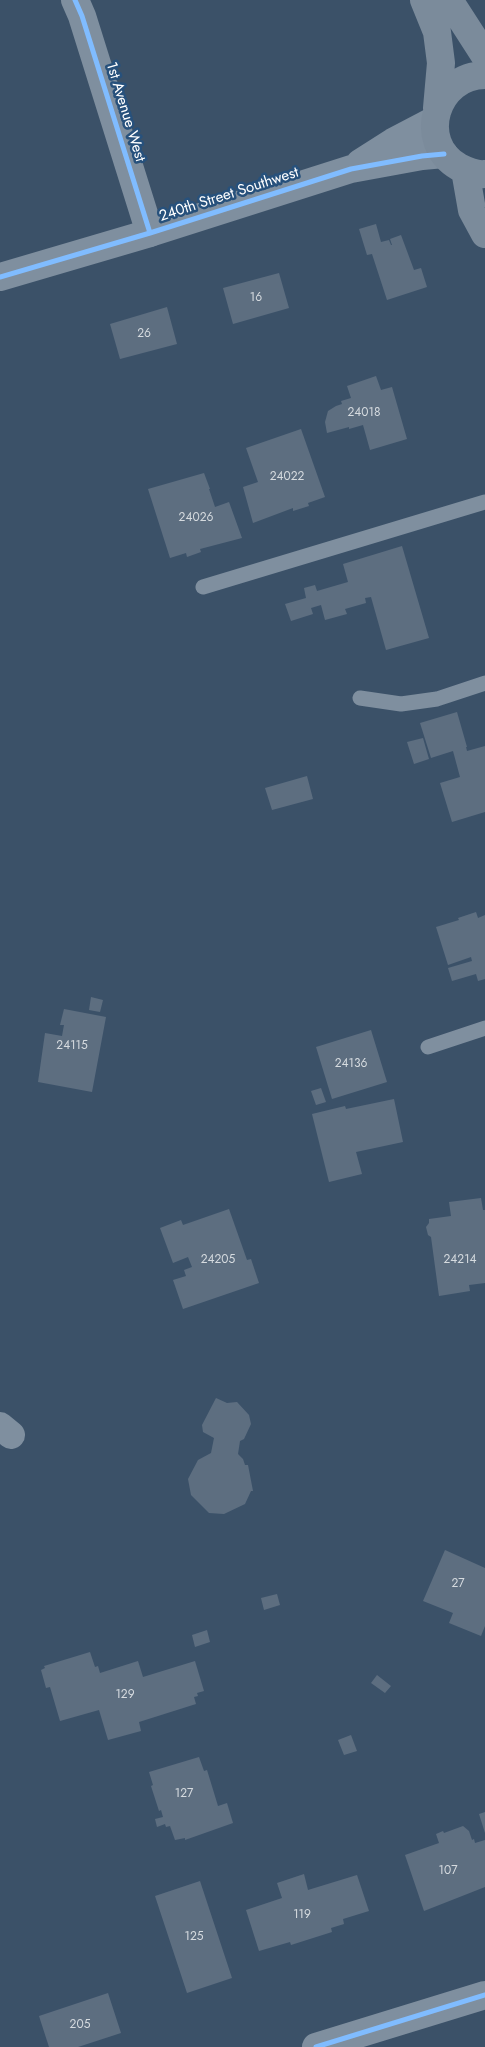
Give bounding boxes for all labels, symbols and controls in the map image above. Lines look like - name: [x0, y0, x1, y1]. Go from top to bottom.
- street label: 1st Avenue West: [101, 60, 149, 164]
- street label: 240th Street Southwest: [157, 164, 301, 226]
- house number: 16: [250, 291, 262, 305]
- house number: 26: [137, 327, 151, 341]
- house number: 24018: [348, 406, 380, 420]
- house number: 24022: [270, 470, 304, 484]
- house number: 24026: [179, 511, 213, 525]
- house number: 24115: [56, 1039, 88, 1053]
- house number: 24136: [335, 1057, 367, 1071]
- house number: 24205: [201, 1253, 235, 1267]
- house number: 24214: [443, 1253, 477, 1267]
- house number: 27: [451, 1577, 465, 1591]
- house number: 129: [115, 1688, 135, 1702]
- house number: 127: [175, 1787, 193, 1801]
- house number: 107: [439, 1864, 457, 1878]
- house number: 119: [293, 1908, 311, 1922]
- house number: 125: [185, 1930, 203, 1944]
- house number: 205: [70, 2018, 90, 2032]

